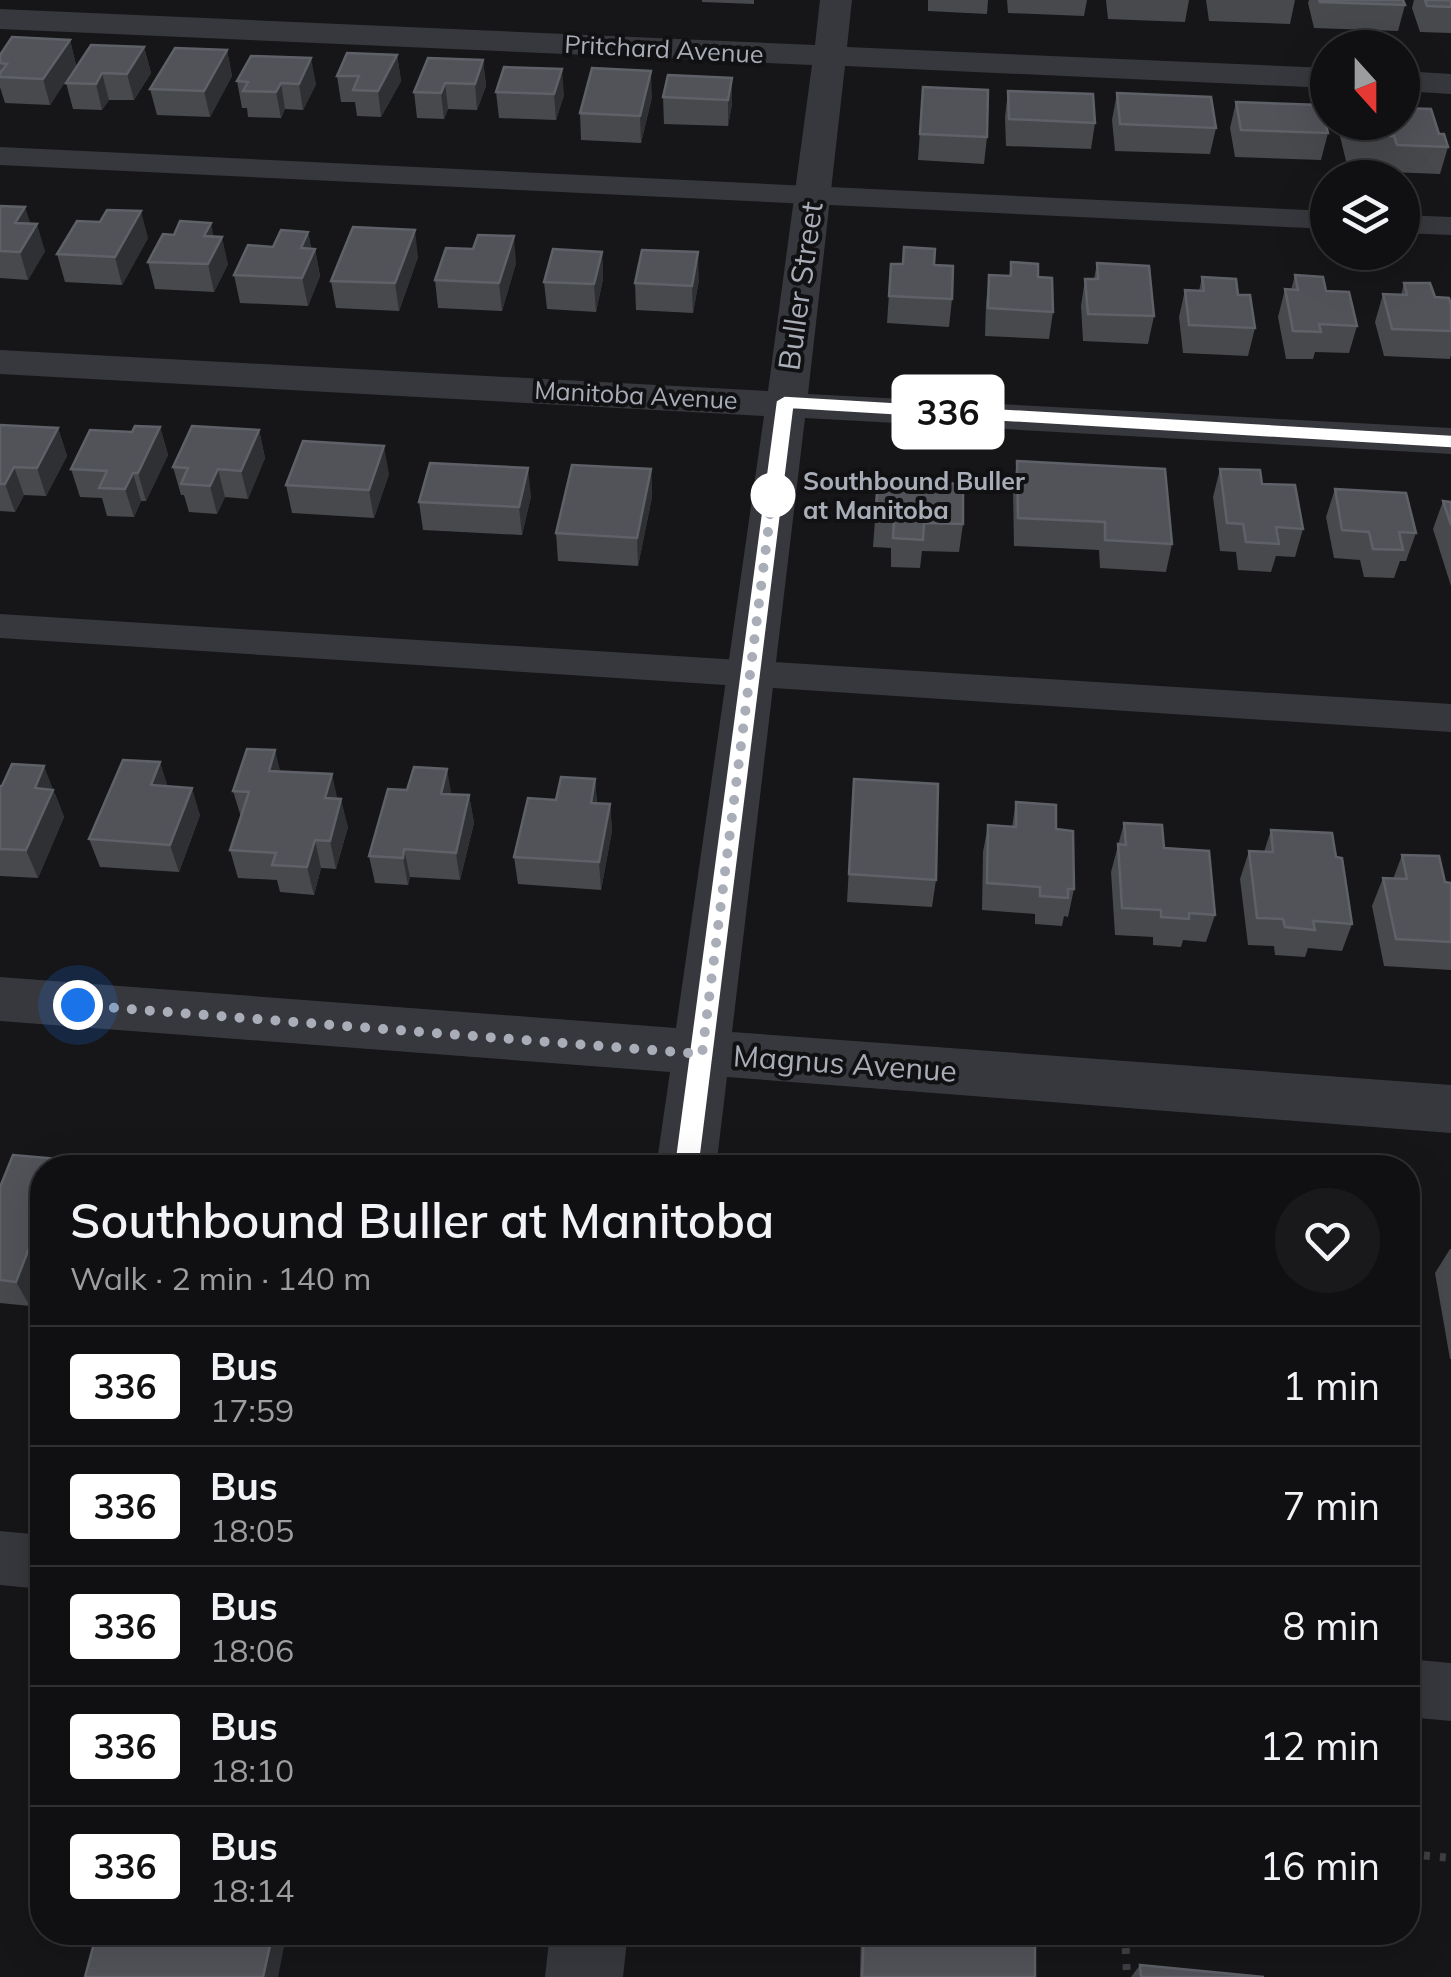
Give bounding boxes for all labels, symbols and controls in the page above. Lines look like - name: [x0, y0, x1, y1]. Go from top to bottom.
- street label: Pritchard Avenue: [564, 28, 764, 69]
- north arrow: [1310, 30, 1420, 140]
- map controls: [1310, 30, 1420, 270]
- button: layers: [1310, 160, 1420, 270]
- street label: Buller Street: [769, 199, 831, 373]
- street label: Manitoba Avenue: [534, 374, 738, 415]
- line badge: 336: [890, 380, 1006, 444]
- text: 336: [916, 390, 980, 434]
- place label: Southbound Buller at Manitoba: [803, 465, 1025, 525]
- marker: Southbound Buller at Manitoba: [752, 474, 794, 516]
- your location: [53, 980, 103, 1030]
- street label: Magnus Avenue: [732, 1036, 958, 1090]
- button: heart: [1275, 1188, 1380, 1293]
- text: Southbound Buller at Manitoba: [70, 1190, 774, 1250]
- text: Walk · 2 min · 140 m: [70, 1258, 371, 1298]
- text: Bus: [210, 1342, 278, 1390]
- text: 1 min: [1283, 1362, 1380, 1410]
- text: 336: [93, 1364, 157, 1408]
- text: 17:59: [210, 1390, 294, 1430]
- text: Bus: [210, 1462, 278, 1510]
- text: 7 min: [1283, 1482, 1380, 1530]
- text: 336: [93, 1484, 157, 1528]
- text: 18:05: [210, 1510, 294, 1550]
- text: Bus: [210, 1582, 278, 1630]
- text: 8 min: [1283, 1602, 1380, 1650]
- text: 336: [93, 1604, 157, 1648]
- text: 18:06: [210, 1630, 294, 1670]
- text: Bus: [210, 1702, 278, 1750]
- text: 12 min: [1260, 1722, 1380, 1770]
- text: 336: [93, 1724, 157, 1768]
- text: 18:10: [210, 1750, 294, 1790]
- text: Bus: [210, 1822, 278, 1870]
- text: 16 min: [1260, 1842, 1380, 1890]
- text: 336: [93, 1844, 157, 1888]
- text: 18:14: [210, 1870, 294, 1910]

